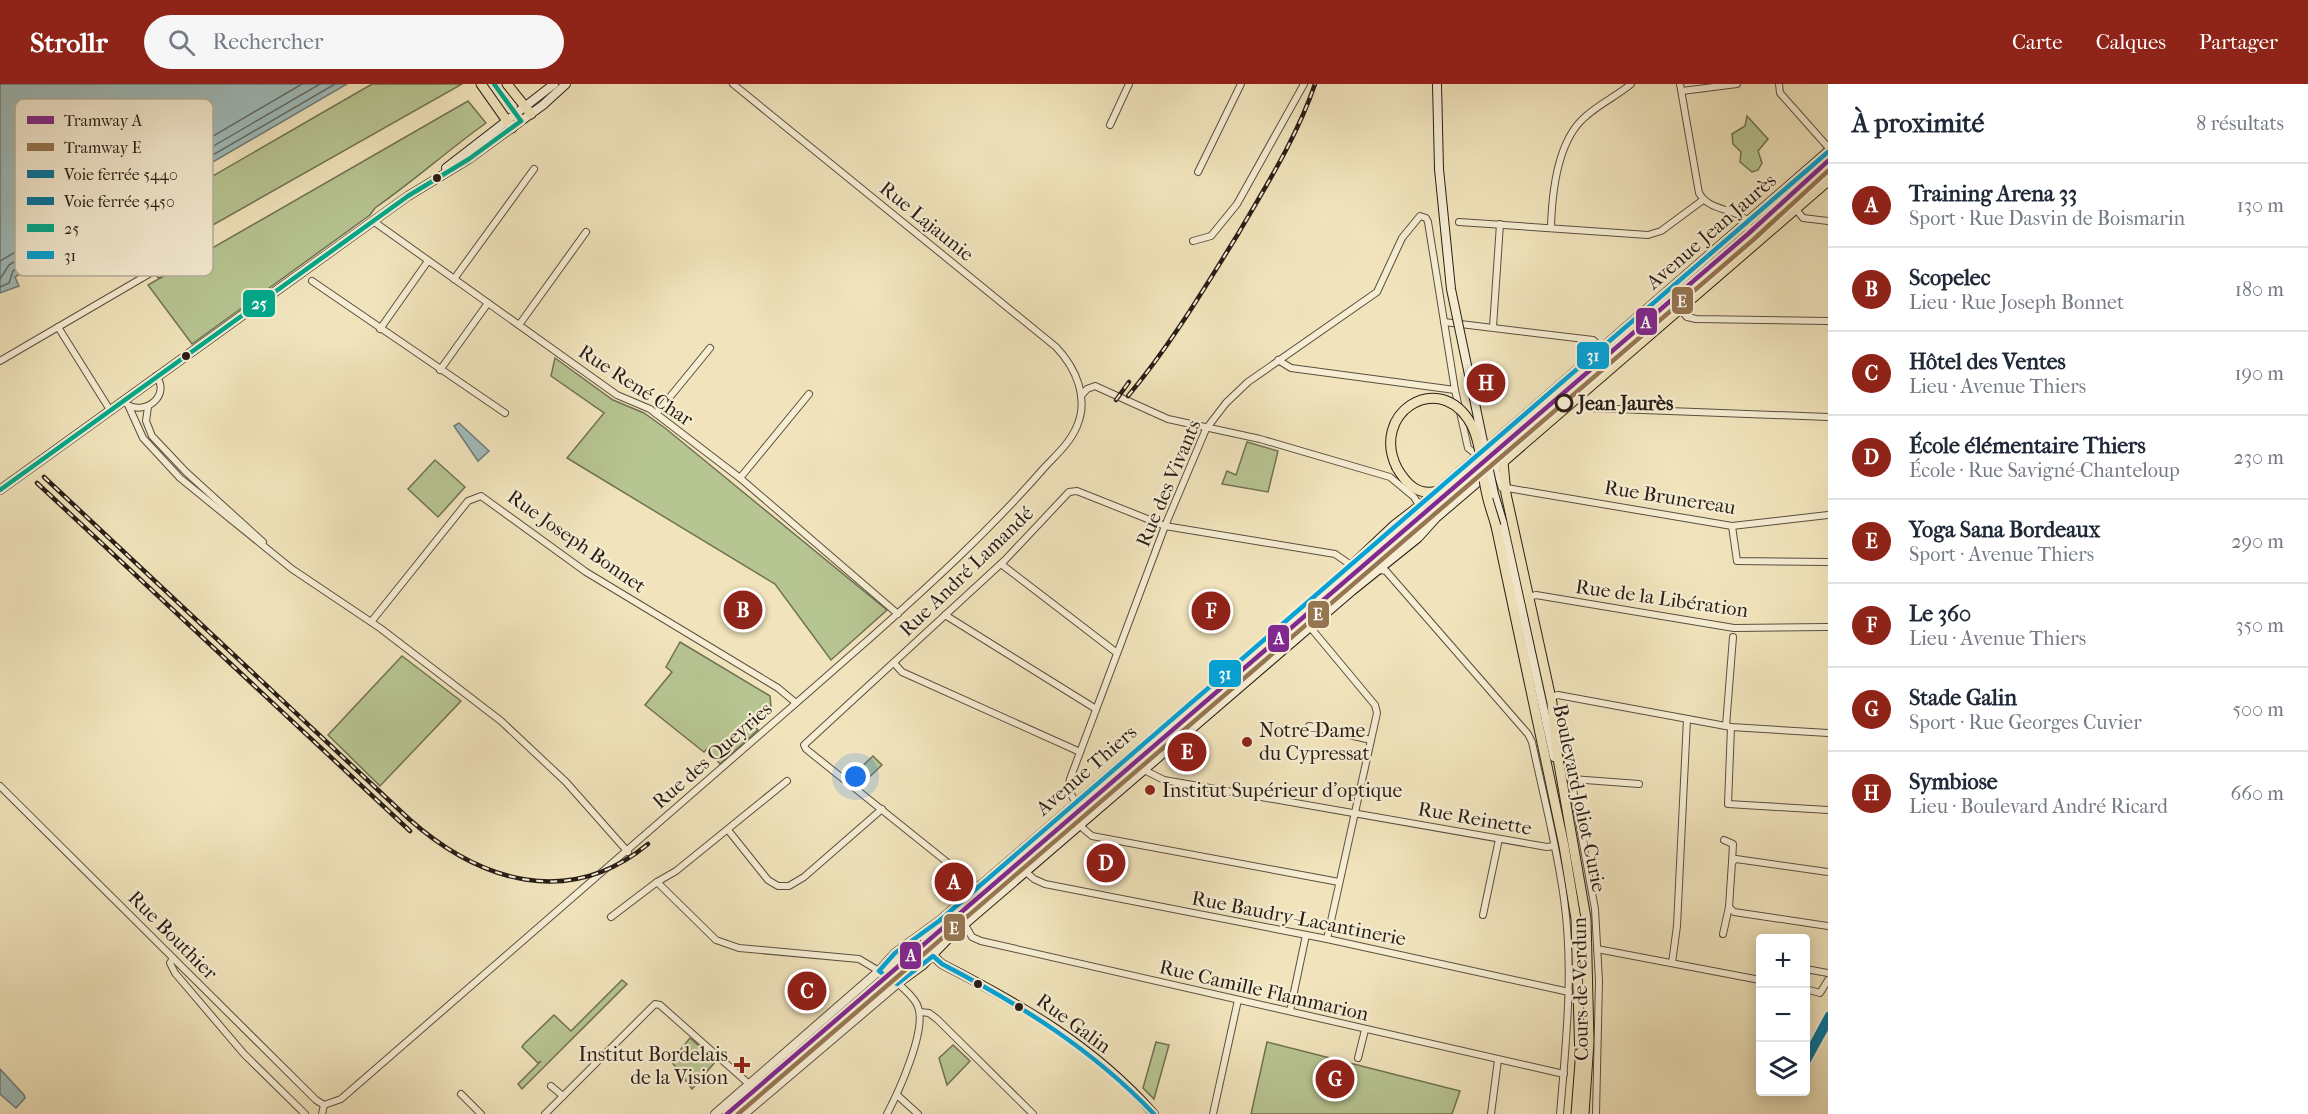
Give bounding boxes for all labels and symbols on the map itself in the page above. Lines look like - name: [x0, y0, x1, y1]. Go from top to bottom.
- legend: [15, 99, 213, 276]
- text: Tramway A: [64, 111, 143, 130]
- text: Tramway E: [64, 138, 142, 157]
- text: Voie ferrée 5440: [63, 165, 178, 184]
- street label: Avenue Jean Jaurès: [1641, 169, 1781, 295]
- unlabelled marker: [431, 172, 443, 184]
- street label: Rue Lajaunie: [875, 177, 978, 266]
- text: Voie ferrée 5450: [63, 192, 175, 211]
- text: 25: [64, 219, 79, 238]
- text: 31: [64, 246, 76, 265]
- line badge: E: [1671, 286, 1694, 315]
- line badge: 25: [242, 289, 276, 318]
- text: E: [1677, 292, 1687, 311]
- text: 25: [251, 294, 267, 313]
- line badge: A: [1635, 307, 1658, 336]
- text: A: [1640, 313, 1652, 332]
- street label: Rue René Char: [574, 340, 698, 431]
- line badge: 31: [1576, 341, 1610, 370]
- text: 31: [1587, 346, 1599, 366]
- unlabelled marker: [180, 350, 192, 362]
- pin: H: [1466, 360, 1506, 406]
- place label: Jean Jaurès: [1576, 392, 1674, 415]
- marker: Jean Jaurès: [1555, 394, 1573, 412]
- street label: Rue des Vivants: [1131, 416, 1206, 550]
- street label: Rue Brunereau: [1603, 476, 1738, 519]
- street label: Rue Joseph Bonnet: [503, 485, 650, 598]
- street label: Rue André Lamandé: [895, 502, 1038, 641]
- street label: Rue de la Libération: [1574, 575, 1750, 622]
- pin: B: [724, 588, 762, 632]
- pin: F: [1192, 588, 1230, 634]
- line badge: E: [1307, 600, 1330, 629]
- text: E: [1313, 605, 1323, 624]
- line badge: A: [1267, 624, 1290, 653]
- text: A: [1273, 629, 1285, 648]
- line badge: 31: [1208, 659, 1242, 688]
- text: 31: [1219, 664, 1231, 684]
- street label: Rue des Queyries: [648, 697, 777, 813]
- street label: Boulevard Joliot-Curie: [1548, 702, 1611, 894]
- place label: Notre-Dame du Cypressat: [1259, 719, 1370, 765]
- street label: Avenue Thiers: [1031, 721, 1141, 821]
- pin: E: [1168, 730, 1206, 774]
- marker: Notre-Dame du Cypressat: [1240, 735, 1254, 749]
- your location: [841, 762, 870, 791]
- place label: Institut Supérieur d'optique: [1162, 779, 1402, 802]
- marker: Institut Supérieur d'optique: [1143, 783, 1157, 797]
- street label: Rue Reinette: [1416, 797, 1534, 840]
- pin: D: [1086, 840, 1126, 886]
- pin: A: [934, 860, 974, 904]
- street label: Rue Bouthier: [123, 886, 222, 985]
- street label: Rue Baudry-Lacantinerie: [1190, 886, 1408, 951]
- line badge: E: [943, 913, 966, 942]
- street label: Cours de Verdun: [1568, 917, 1593, 1061]
- text: E: [949, 919, 959, 938]
- line badge: A: [899, 941, 922, 970]
- text: A: [905, 946, 917, 965]
- street label: Rue Camille Flammarion: [1157, 955, 1371, 1026]
- pin: C: [788, 968, 826, 1014]
- unlabelled marker: [972, 978, 984, 990]
- street label: Rue Galin: [1032, 989, 1116, 1058]
- unlabelled marker: [1013, 1001, 1025, 1013]
- place label: Institut Bordelais de la Vision: [578, 1043, 728, 1089]
- marker: Institut Bordelais de la Vision: [733, 1056, 751, 1074]
- pin: G: [1316, 1056, 1354, 1102]

